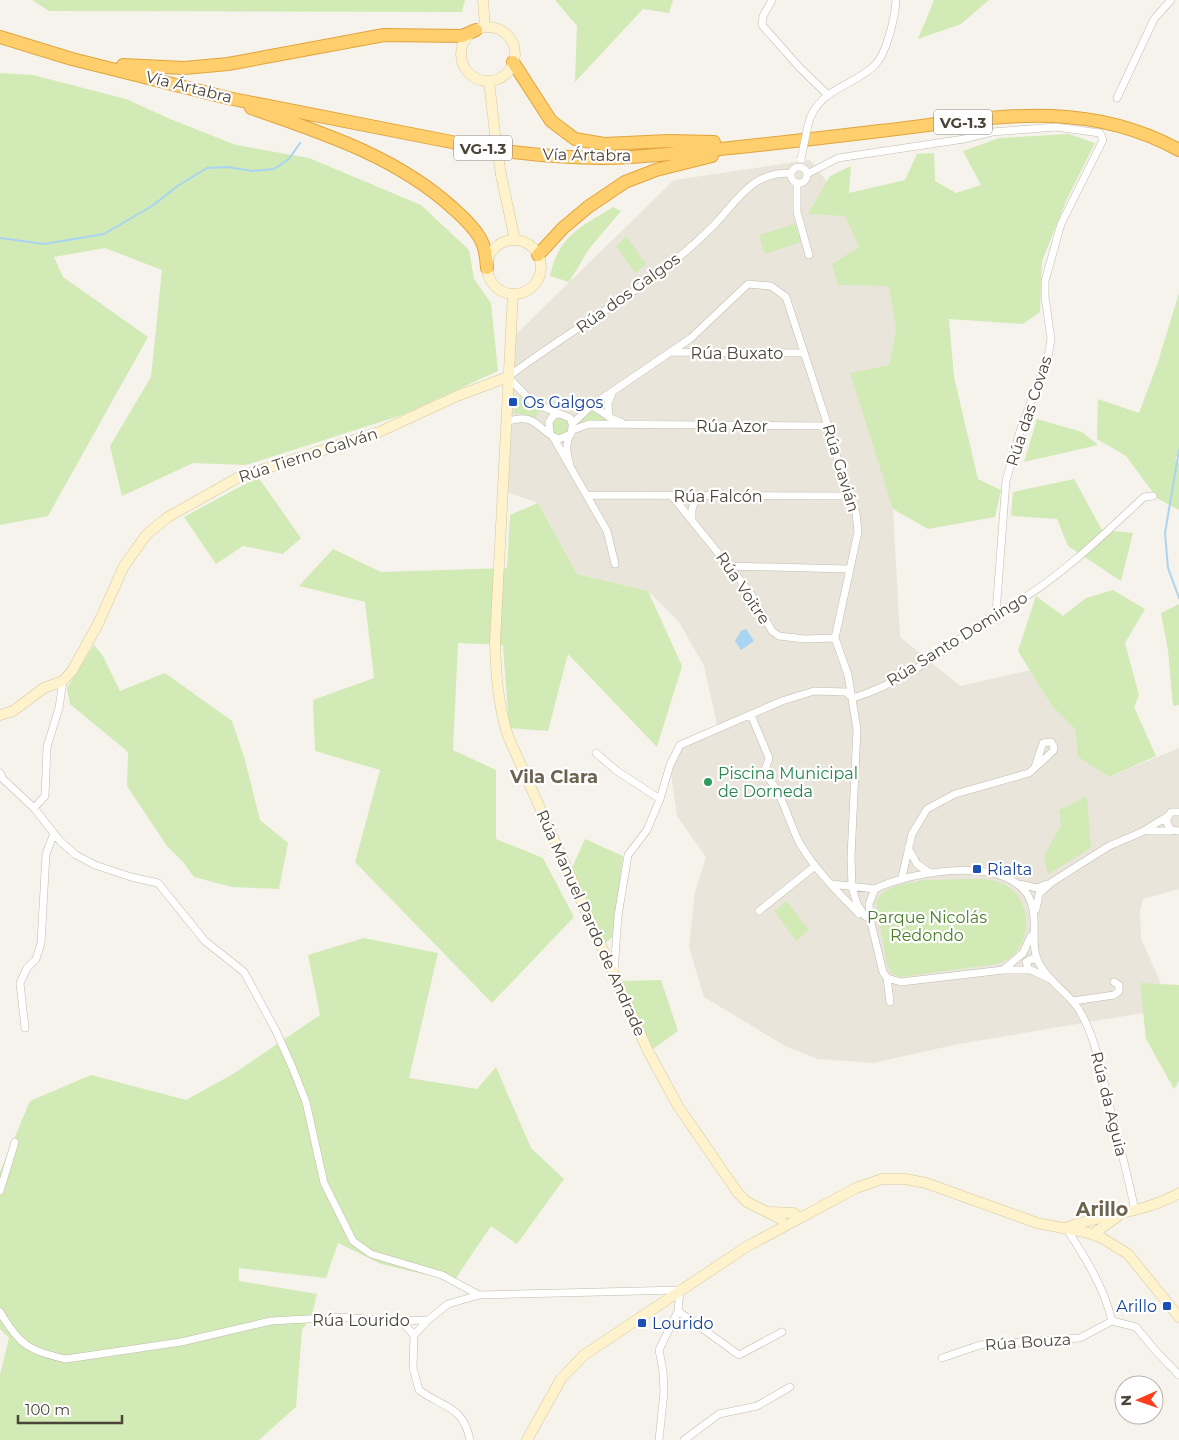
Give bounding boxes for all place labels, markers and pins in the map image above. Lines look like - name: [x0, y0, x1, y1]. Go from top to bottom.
- place label: Os Galgos: [523, 393, 604, 412]
- marker: Os Galgos: [507, 396, 519, 408]
- place label: Piscina Municipal de Dorneda: [718, 764, 858, 801]
- marker: Piscina Municipal de Dorneda: [702, 776, 714, 788]
- place label: Rialta: [987, 860, 1032, 879]
- marker: Rialta: [971, 863, 983, 875]
- place label: Arillo: [1116, 1297, 1157, 1316]
- marker: Arillo: [1161, 1300, 1173, 1312]
- place label: Lourido: [652, 1314, 714, 1333]
- marker: Lourido: [636, 1317, 648, 1329]

